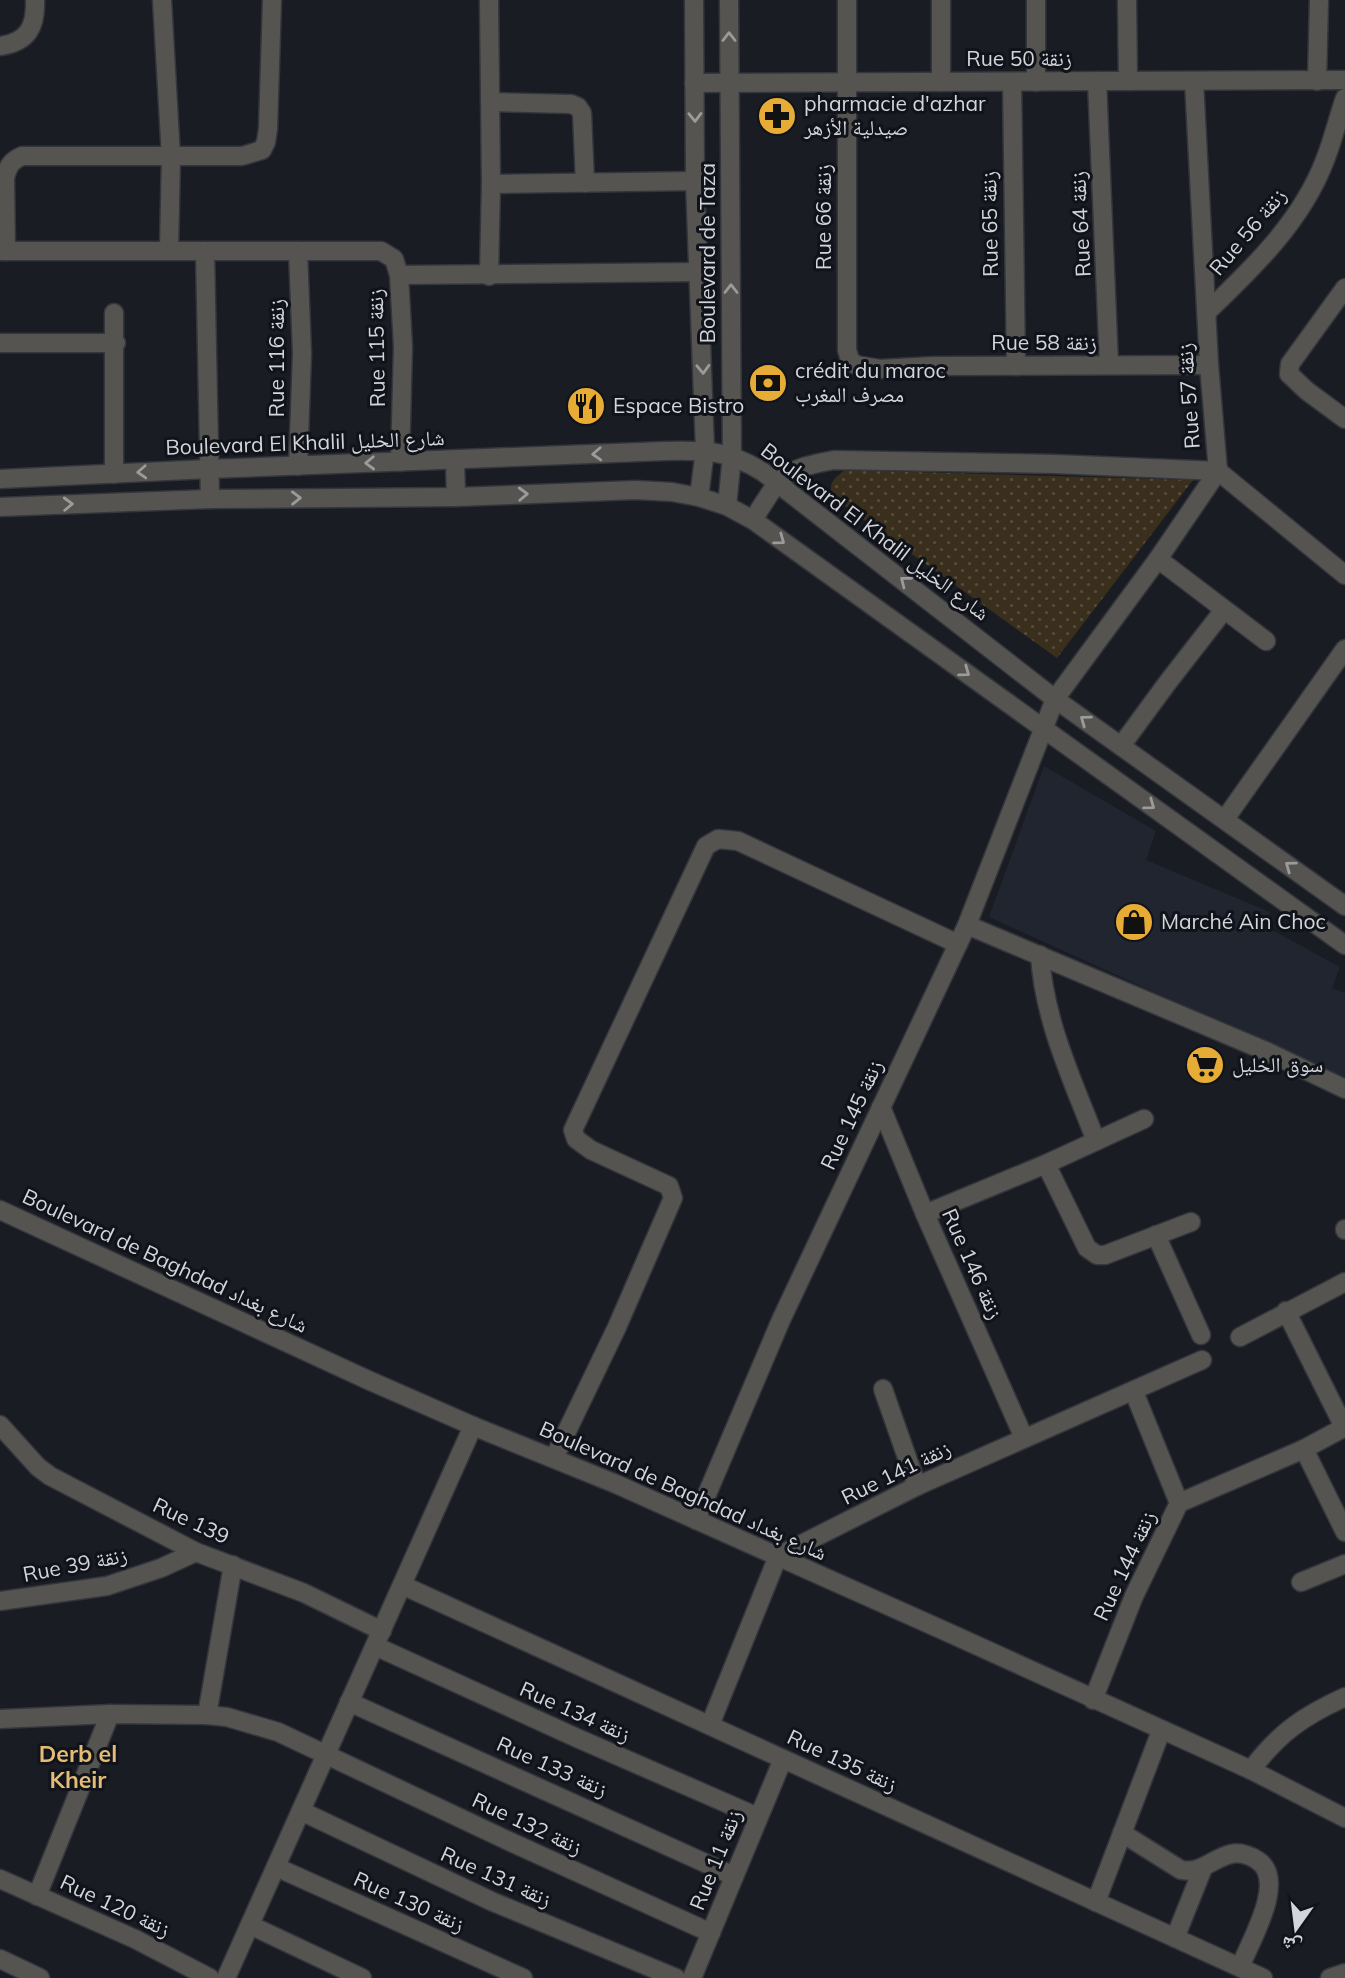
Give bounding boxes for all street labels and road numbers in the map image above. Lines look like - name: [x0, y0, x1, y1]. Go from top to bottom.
- street label: Rue 50 زنقة: [966, 45, 1072, 71]
- street label: Boulevard de Taza: [694, 163, 720, 343]
- street label: Rue 66 زنقة: [810, 164, 836, 270]
- street label: Rue 65 زنقة: [975, 171, 1003, 277]
- street label: Rue 64 زنقة: [1064, 171, 1096, 278]
- street label: Rue 56 زنقة: [1203, 182, 1291, 280]
- street label: Rue 115 زنقة: [362, 289, 390, 407]
- street label: Rue 116 زنقة: [263, 299, 289, 417]
- street label: Rue 58 زنقة: [991, 329, 1097, 355]
- street label: Rue 57 زنقة: [1171, 342, 1205, 450]
- street label: Boulevard El Khalil شارع الخليل: [165, 424, 445, 461]
- street label: Boulevard El Khalil شارع الخليل: [756, 437, 995, 626]
- street label: Rue 145 زنقة: [814, 1055, 888, 1174]
- street label: Boulevard de Baghdad شارع بغداد: [18, 1182, 312, 1339]
- street label: Rue 146 زنقة: [937, 1204, 1009, 1323]
- street label: Boulevard de Baghdad شارع بغداد: [535, 1415, 831, 1566]
- street label: Rue 141 زنقة: [837, 1434, 954, 1510]
- street label: Rue 139: [149, 1491, 234, 1549]
- street label: Rue 144 زنقة: [1087, 1506, 1161, 1625]
- street label: Rue 39 زنقة: [20, 1541, 129, 1587]
- street label: Rue 134 زنقة: [516, 1675, 635, 1747]
- street label: Rue 135 زنقة: [783, 1723, 902, 1797]
- street label: Rue 133 زنقة: [493, 1730, 612, 1802]
- street label: Rue 132 زنقة: [468, 1786, 587, 1860]
- street label: Rue 11 زنقة: [683, 1806, 747, 1914]
- street label: Rue 131 زنقة: [437, 1840, 556, 1912]
- street label: Rue 130 زنقة: [350, 1865, 469, 1937]
- street label: Rue 120 زنقة: [56, 1868, 175, 1942]

